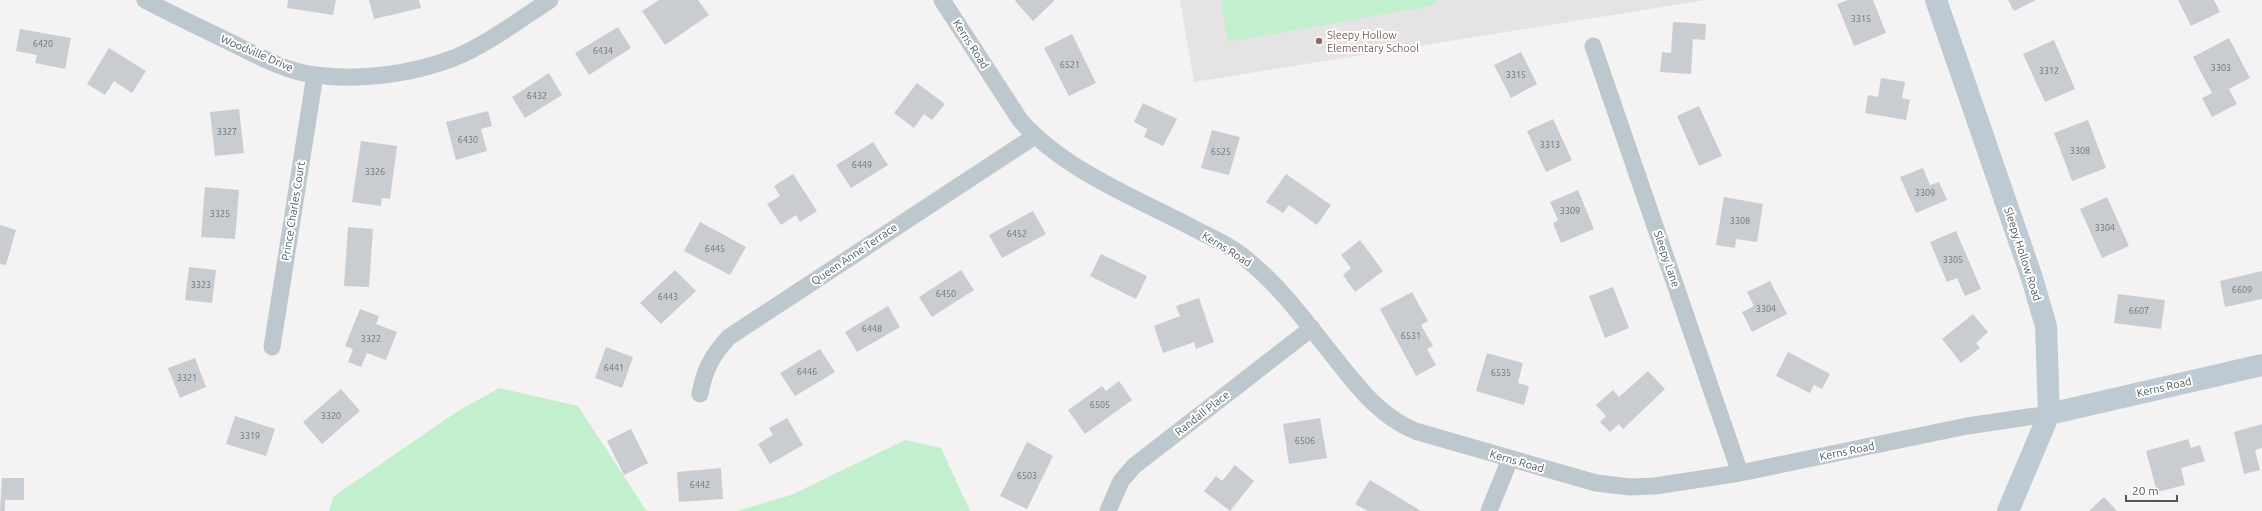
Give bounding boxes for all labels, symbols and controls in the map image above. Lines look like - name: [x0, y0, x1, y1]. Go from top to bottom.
- house number: 3315: [1851, 14, 1871, 24]
- street label: Kerns Road: [951, 17, 991, 71]
- place label: Sleepy Hollow Elementary School: [1327, 29, 1419, 54]
- street label: Woodville Drive: [219, 32, 295, 74]
- marker: Sleepy Hollow Elementary School: [1314, 36, 1324, 46]
- house number: 6420: [33, 39, 53, 49]
- house number: 6434: [593, 46, 613, 56]
- house number: 6521: [1060, 60, 1080, 70]
- house number: 3303: [2211, 63, 2231, 73]
- house number: 3312: [2039, 66, 2059, 76]
- house number: 3315: [1506, 70, 1526, 80]
- house number: 6432: [527, 91, 547, 101]
- house number: 3327: [217, 127, 237, 137]
- house number: 6430: [458, 135, 478, 145]
- house number: 3313: [1540, 140, 1560, 150]
- house number: 3308: [2070, 146, 2090, 156]
- house number: 6525: [1211, 147, 1231, 157]
- street label: Prince Charles Court: [279, 160, 307, 262]
- house number: 6449: [852, 160, 872, 170]
- house number: 3326: [365, 167, 385, 177]
- house number: 3309: [1915, 188, 1935, 198]
- house number: 3309: [1560, 206, 1580, 216]
- street label: Sleepy Hollow Road: [2002, 206, 2044, 302]
- house number: 3325: [210, 209, 230, 219]
- house number: 3308: [1730, 216, 1750, 226]
- street label: Queen Anne Terrace: [809, 221, 899, 287]
- house number: 3304: [2095, 223, 2115, 233]
- house number: 6452: [1007, 229, 1027, 239]
- street label: Kerns Road: [1200, 229, 1254, 269]
- street label: Sleepy Lane: [1652, 229, 1682, 289]
- house number: 6445: [705, 244, 725, 254]
- house number: 3305: [1943, 255, 1963, 265]
- house number: 3323: [191, 280, 211, 290]
- house number: 6609: [2232, 285, 2252, 295]
- house number: 6450: [936, 289, 956, 299]
- house number: 6443: [658, 292, 678, 302]
- house number: 3304: [1756, 304, 1776, 314]
- house number: 6607: [2129, 306, 2149, 316]
- house number: 6448: [862, 324, 882, 334]
- house number: 6531: [1401, 331, 1421, 341]
- house number: 3322: [361, 334, 381, 344]
- house number: 6441: [604, 363, 624, 373]
- house number: 6446: [797, 367, 817, 377]
- house number: 6535: [1491, 368, 1511, 378]
- house number: 3321: [177, 373, 197, 383]
- street label: Kerns Road: [2135, 375, 2193, 399]
- street label: Randall Place: [1173, 388, 1231, 438]
- house number: 6505: [1090, 400, 1110, 410]
- house number: 3320: [321, 411, 341, 421]
- house number: 3319: [240, 431, 260, 441]
- house number: 6506: [1295, 436, 1315, 446]
- street label: Kerns Road: [1818, 439, 1876, 463]
- street label: Kerns Road: [1489, 448, 1545, 474]
- house number: 6503: [1017, 471, 1037, 481]
- scale bar: [2126, 477, 2177, 503]
- house number: 6442: [690, 480, 710, 490]
- text: 20 m: [2132, 484, 2159, 497]

